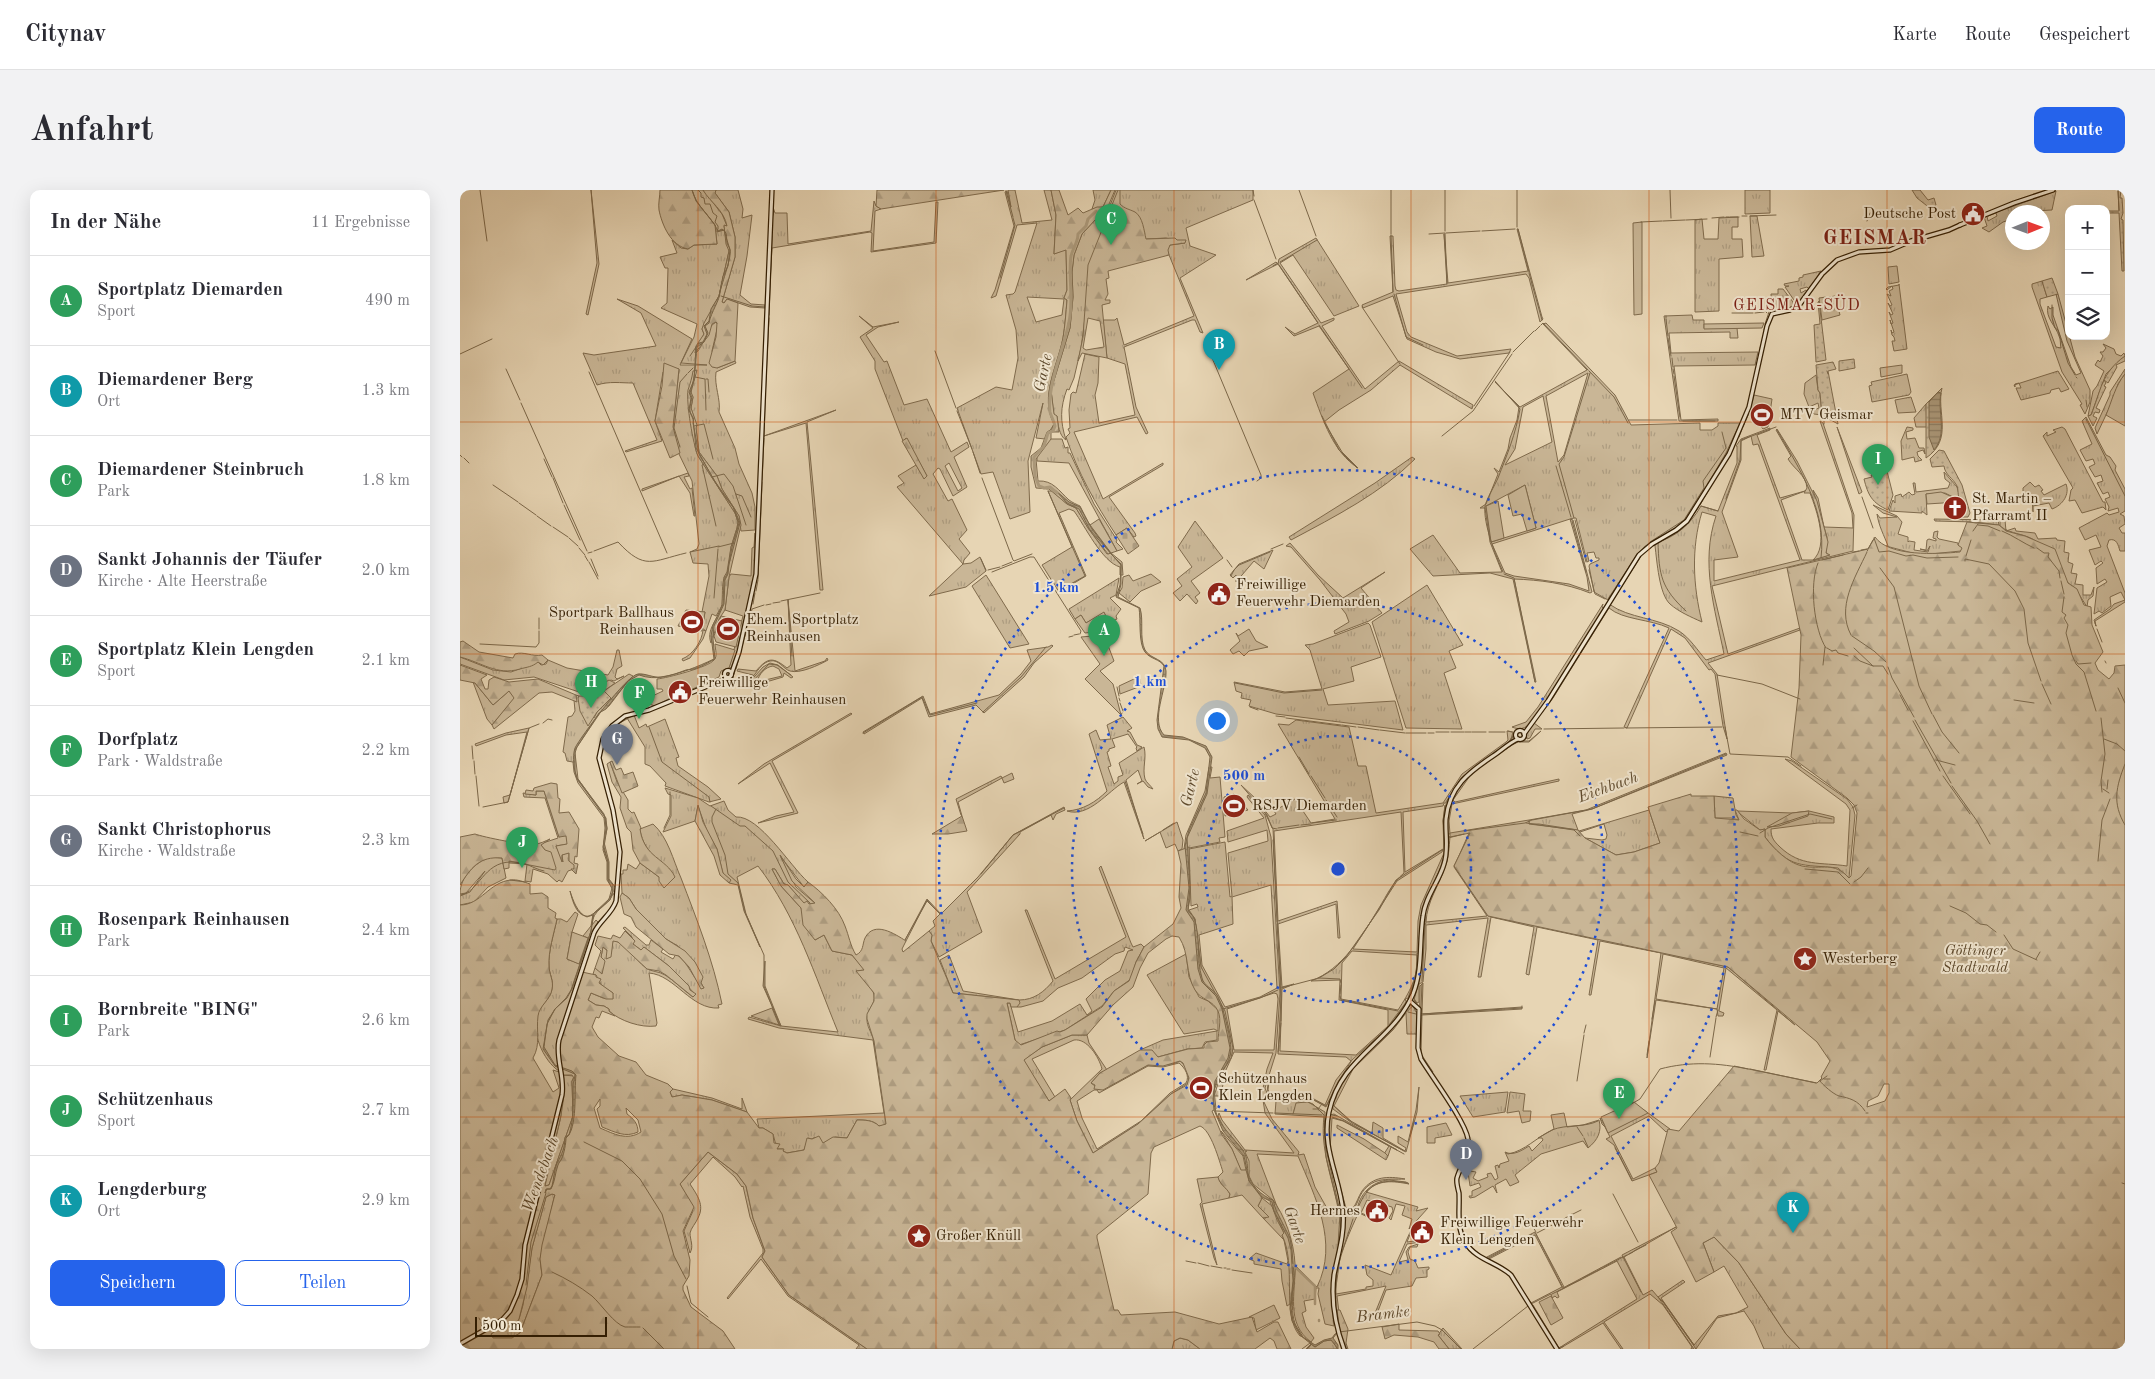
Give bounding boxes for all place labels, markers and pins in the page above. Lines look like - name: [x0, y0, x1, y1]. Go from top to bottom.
- public building icon: Deutsche Post: [1960, 201, 1986, 227]
- pin: C: [1095, 204, 1127, 245]
- place label: Deutsche Post: [1863, 207, 1956, 222]
- pin: B: [1203, 329, 1235, 370]
- sports icon: MTV Geismar: [1749, 402, 1775, 428]
- place label: MTV Geismar: [1780, 408, 1873, 423]
- pin: I: [1862, 444, 1894, 485]
- place label: St. Martin – Pfarramt II: [1972, 492, 2052, 524]
- church icon: St. Martin – Pfarramt II: [1942, 495, 1968, 521]
- place label: Freiwillige Feuerwehr Diemarden: [1236, 578, 1380, 610]
- public building icon: Freiwillige Feuerwehr Diemarden: [1206, 581, 1232, 607]
- place label: Sportpark Ballhaus Reinhausen: [549, 606, 674, 638]
- sports icon: Sportpark Ballhaus Reinhausen: [679, 609, 705, 635]
- place label: Ehem. Sportplatz Reinhausen: [746, 613, 859, 645]
- pin: A: [1088, 615, 1120, 656]
- sports icon: Ehem. Sportplatz Reinhausen: [715, 616, 741, 642]
- pin: H: [575, 667, 607, 708]
- place label: Freiwillige Feuerwehr Reinhausen: [698, 676, 846, 708]
- pin: F: [623, 678, 655, 719]
- public building icon: Freiwillige Feuerwehr Reinhausen: [667, 679, 693, 705]
- pin: G: [601, 724, 633, 765]
- sports icon: RSJV Diemarden: [1221, 793, 1247, 819]
- place label: RSJV Diemarden: [1252, 799, 1367, 814]
- pin: J: [506, 827, 538, 868]
- centre of rings: [1329, 860, 1347, 878]
- place icon: Westerberg: [1792, 946, 1818, 972]
- place label: Westerberg: [1822, 952, 1897, 967]
- place label: Schützenhaus Klein Lengden: [1218, 1072, 1313, 1104]
- sports icon: Schützenhaus Klein Lengden: [1188, 1075, 1214, 1101]
- pin: E: [1603, 1078, 1635, 1119]
- pin: D: [1450, 1139, 1482, 1180]
- pin: K: [1777, 1192, 1809, 1233]
- public building icon: Hermes: [1364, 1198, 1390, 1224]
- place label: Hermes: [1310, 1204, 1360, 1219]
- place label: Freiwillige Feuerwehr Klein Lengden: [1440, 1216, 1583, 1248]
- public building icon: Freiwillige Feuerwehr Klein Lengden: [1409, 1219, 1435, 1245]
- place icon: Großer Knüll: [906, 1223, 932, 1249]
- place label: Großer Knüll: [936, 1229, 1021, 1244]

